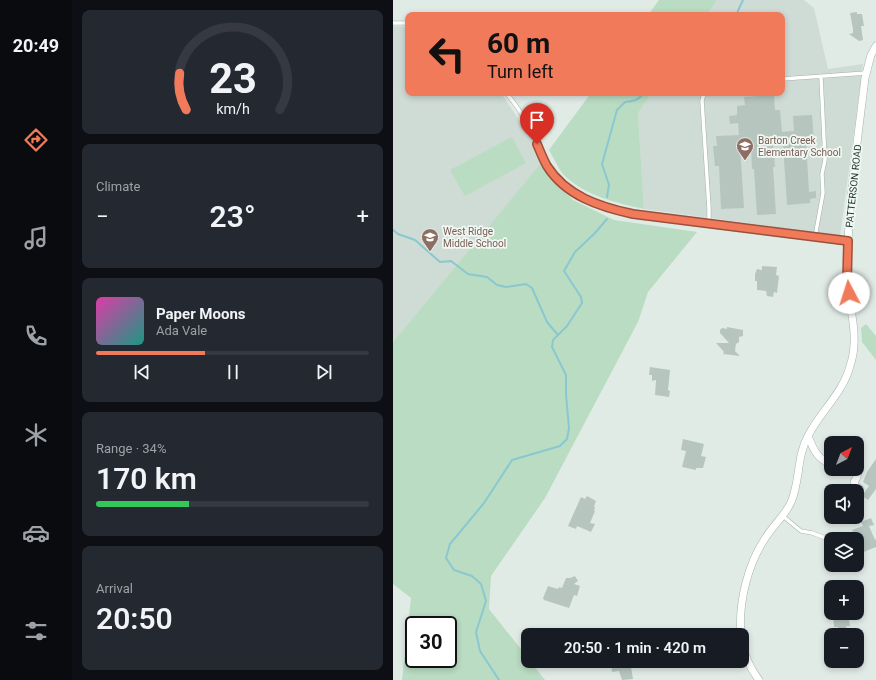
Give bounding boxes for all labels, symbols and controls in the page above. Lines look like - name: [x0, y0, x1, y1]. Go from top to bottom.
- text: 60 m: [487, 27, 550, 60]
- icon: left: [421, 28, 473, 80]
- text: 20:49: [13, 35, 59, 56]
- text: 23: [209, 54, 256, 103]
- text: Turn left: [487, 61, 553, 82]
- text: km/h: [216, 101, 249, 117]
- pin: [520, 103, 554, 144]
- icon: arrive: [526, 109, 548, 131]
- icon: directions: [22, 126, 50, 154]
- place label: Barton Creek Elementary School: [758, 135, 841, 158]
- school or university icon: Barton Creek Elementary School: [735, 136, 755, 161]
- street label: PATTERSON ROAD: [844, 144, 863, 228]
- text: Climate: [96, 179, 140, 194]
- text: 23°: [210, 199, 255, 234]
- text: −: [96, 204, 109, 229]
- text: +: [357, 204, 369, 229]
- icon: music: [22, 224, 50, 252]
- place label: West Ridge Middle School: [443, 226, 506, 249]
- school or university icon: West Ridge Middle School: [420, 227, 440, 252]
- position arrow: [828, 272, 870, 314]
- text: Paper Moons: [156, 305, 246, 323]
- icon: phone: [22, 322, 50, 350]
- text: Ada Vale: [156, 323, 207, 338]
- icon: previous: [131, 361, 153, 383]
- icon: pause: [222, 361, 244, 383]
- icon: next: [313, 361, 335, 383]
- icon: climate: [22, 421, 50, 449]
- north arrow: [824, 436, 864, 476]
- map controls: [824, 436, 864, 668]
- text: Range · 34%: [96, 441, 166, 456]
- text: 170 km: [96, 461, 197, 496]
- button: sound: [824, 484, 864, 524]
- icon: car: [22, 519, 50, 547]
- button: layers: [824, 532, 864, 572]
- button: +: [824, 580, 864, 620]
- text: Arrival: [96, 581, 133, 596]
- text: 20:50: [96, 601, 173, 636]
- speed limit sign: 30: [405, 616, 457, 668]
- icon: filters: [22, 617, 50, 645]
- button: −: [824, 628, 864, 668]
- text: 20:50 · 1 min · 420 m: [564, 639, 706, 657]

